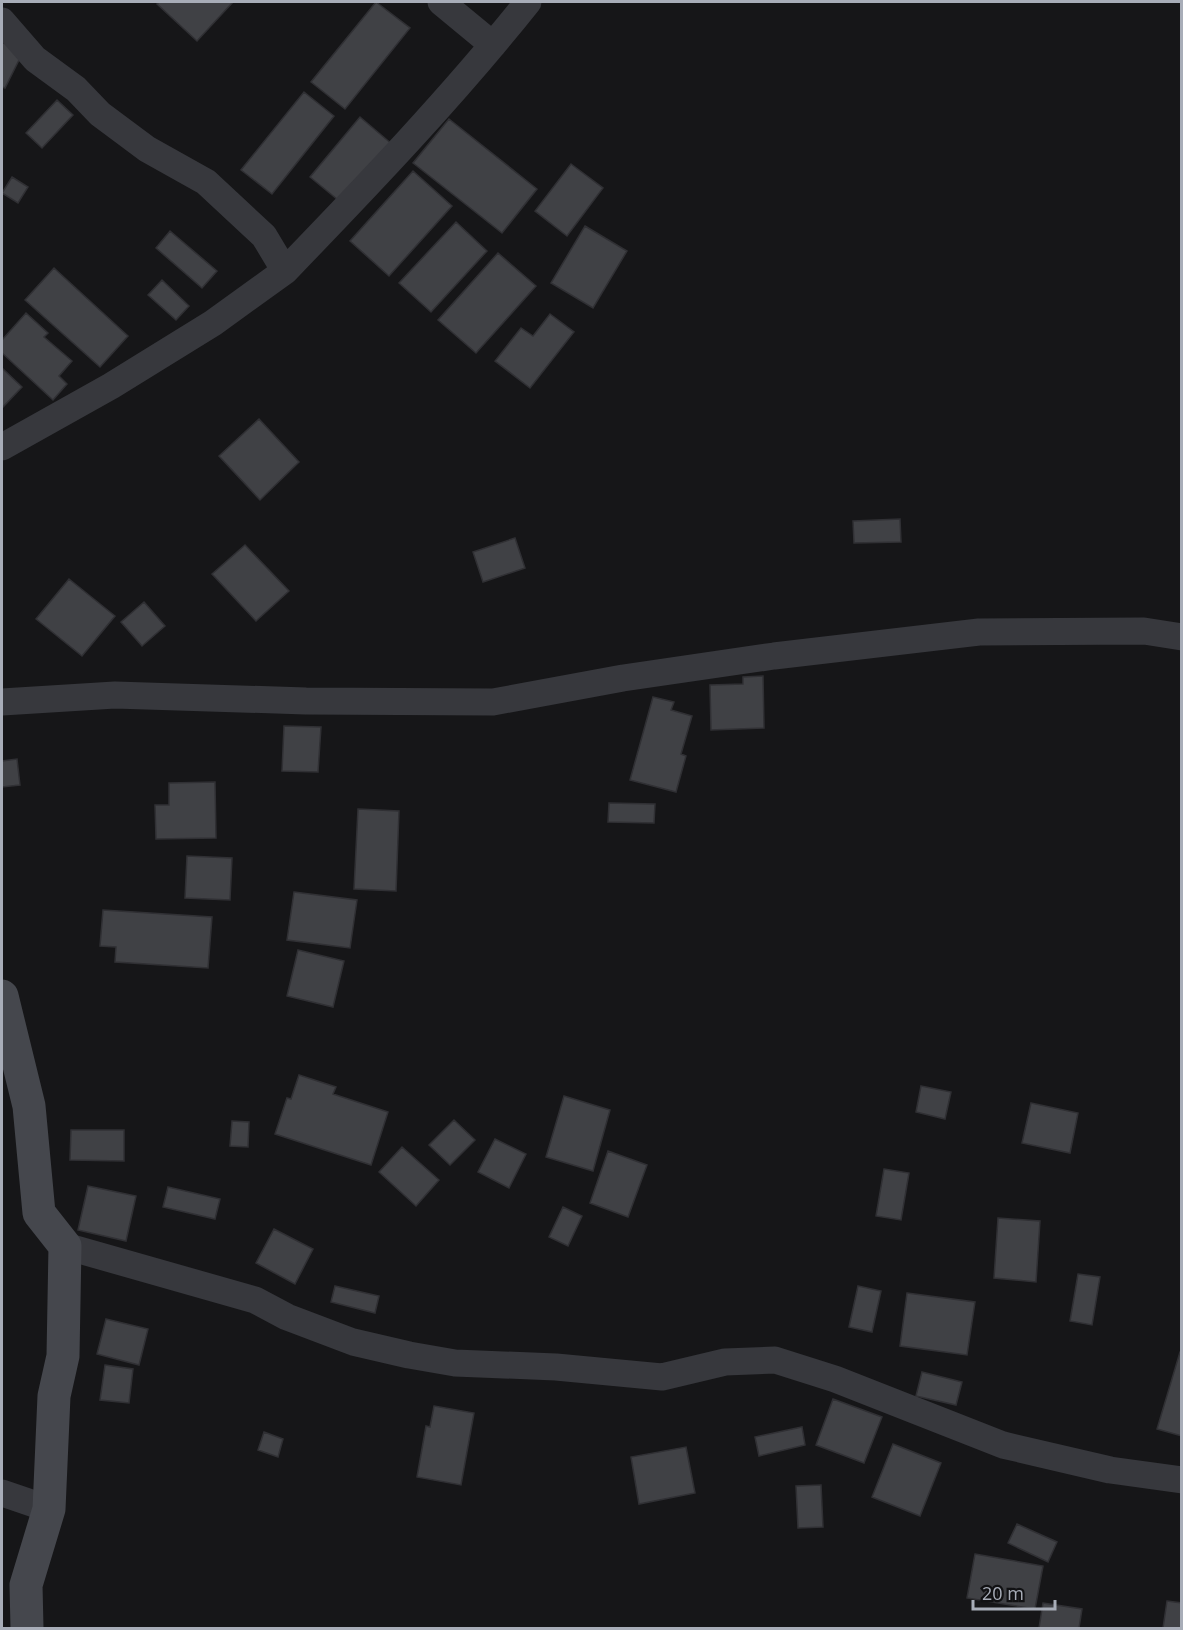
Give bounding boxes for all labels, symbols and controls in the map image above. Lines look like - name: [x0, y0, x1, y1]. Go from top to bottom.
- scale bar: [973, 1573, 1056, 1611]
- text: 20 m: [982, 1581, 1024, 1605]

